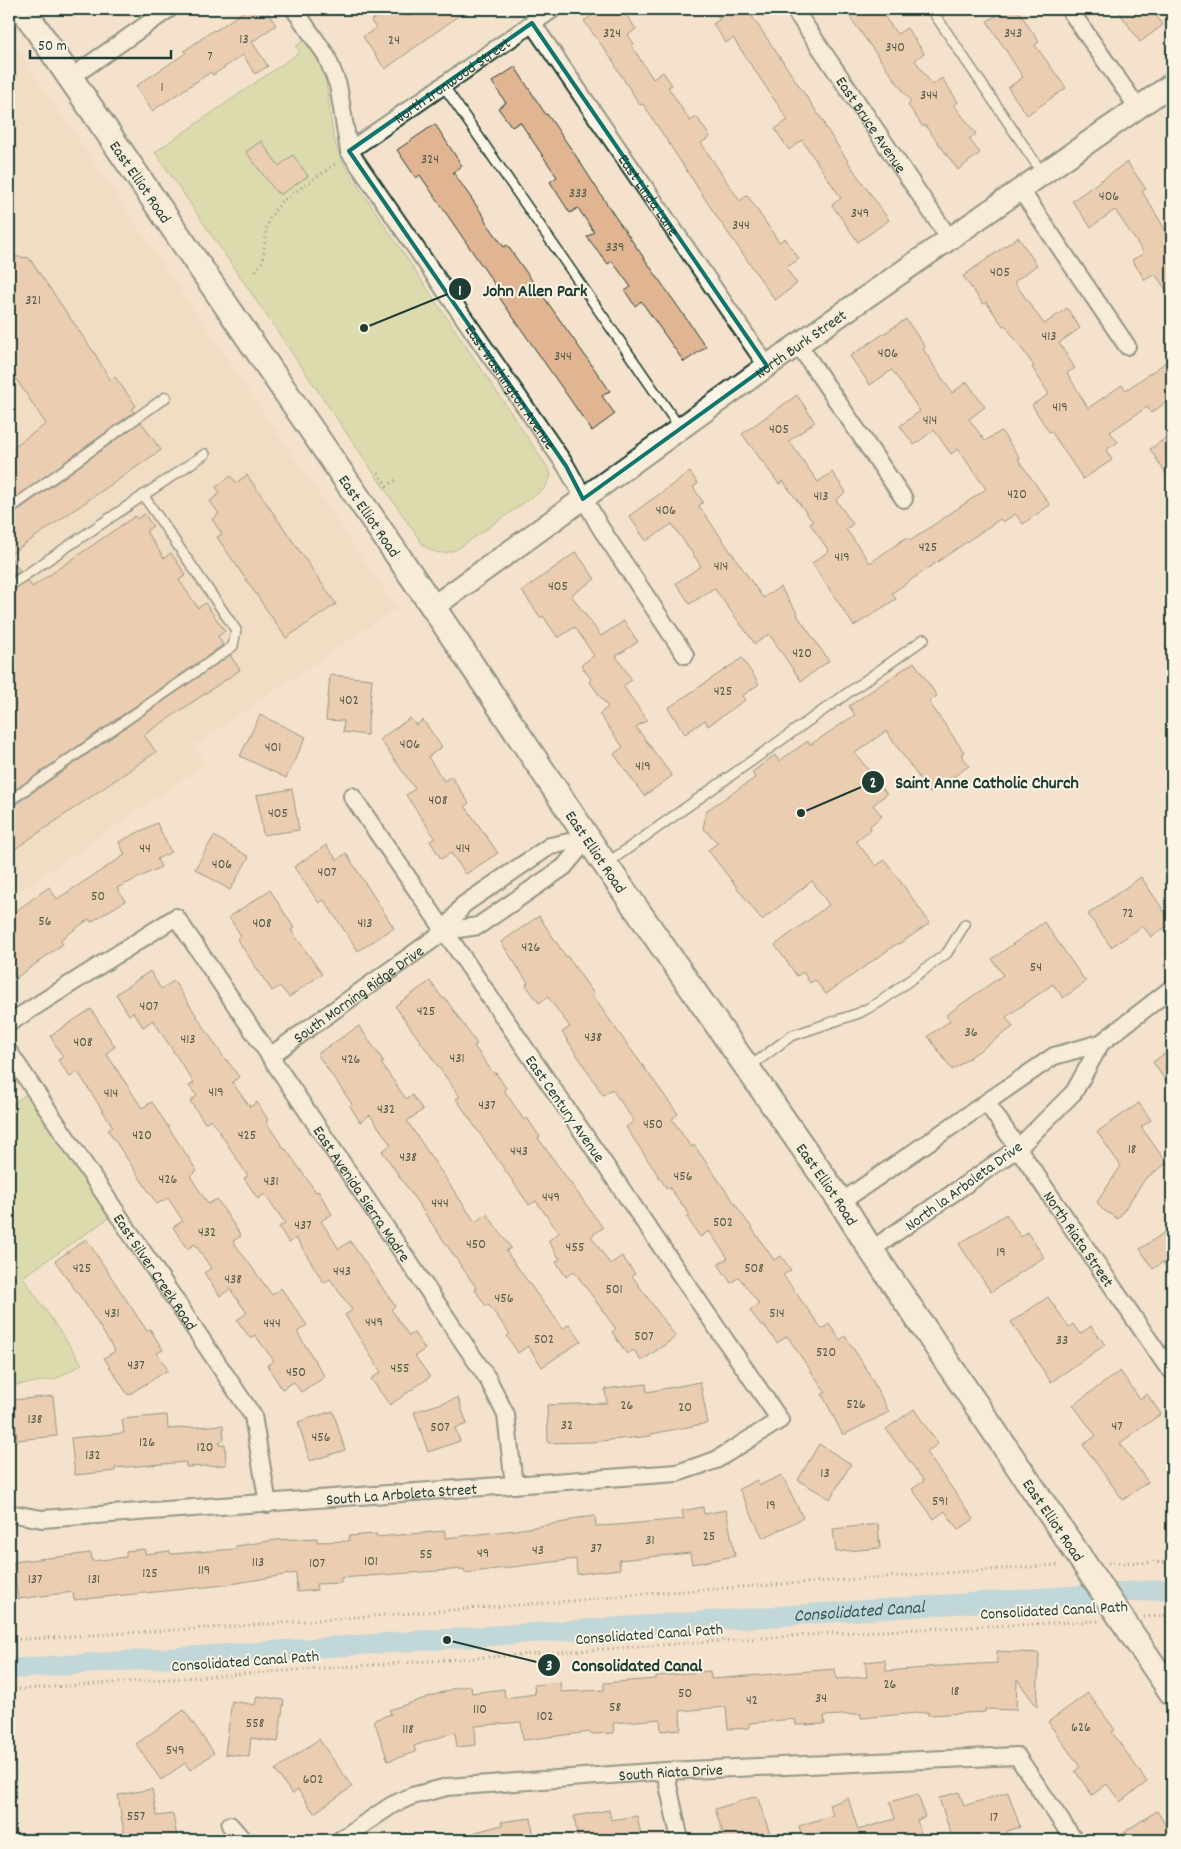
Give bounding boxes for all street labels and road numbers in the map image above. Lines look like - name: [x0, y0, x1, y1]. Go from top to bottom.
- street label: North Ironwood Street: [390, 33, 516, 130]
- street label: East Bruce Avenue: [829, 72, 911, 179]
- street label: East Elliot Road: [103, 137, 176, 229]
- street label: East Linda Lane: [611, 150, 684, 242]
- street label: North Burk Street: [751, 305, 852, 385]
- street label: East Washington Avenue: [458, 321, 560, 455]
- street label: East Elliot Road: [332, 471, 405, 563]
- street label: East Elliot Road: [558, 807, 631, 899]
- street label: South Morning Ridge Drive: [289, 941, 429, 1050]
- street label: East Century Avenue: [518, 1051, 610, 1168]
- street label: East Avenida Sierra Madre: [306, 1122, 415, 1267]
- street label: North la Arboleta Drive: [901, 1136, 1028, 1238]
- street label: East Elliot Road: [789, 1139, 862, 1231]
- street label: North Riata Street: [1036, 1187, 1119, 1293]
- street label: East Silver Creek Road: [106, 1210, 201, 1336]
- street label: East Elliot Road: [1016, 1475, 1088, 1567]
- street label: South La Arboleta Street: [325, 1479, 478, 1512]
- street label: Consolidated Canal Path: [980, 1596, 1129, 1627]
- street label: Consolidated Canal Path: [575, 1619, 724, 1652]
- street label: Consolidated Canal Path: [171, 1646, 320, 1679]
- street label: South Riata Drive: [618, 1760, 723, 1788]

